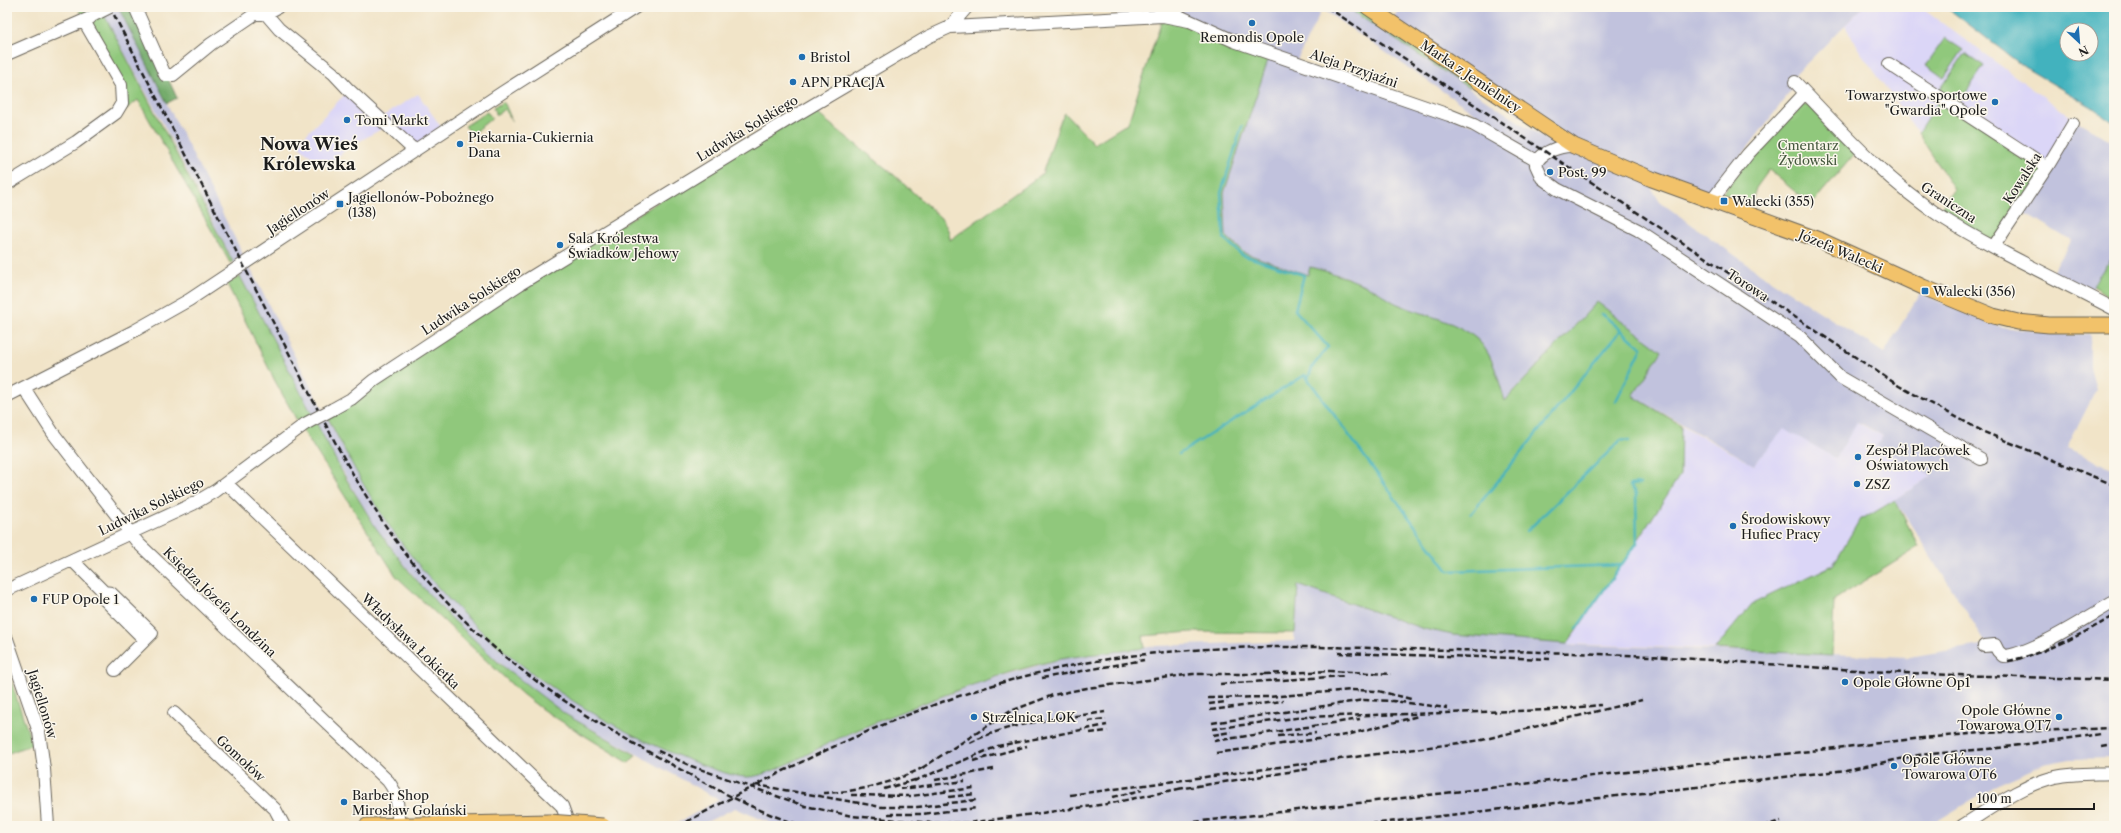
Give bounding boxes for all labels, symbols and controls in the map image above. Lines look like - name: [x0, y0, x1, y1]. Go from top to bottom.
- marker: Remondis Opole: [1247, 18, 1257, 28]
- north arrow: [2059, 22, 2099, 62]
- place label: Remondis Opole: [1200, 29, 1304, 45]
- street label: Marka z Jemielnicy: [1418, 36, 1525, 116]
- text: N: [2076, 43, 2091, 60]
- street label: Aleja Przyjaźni: [1307, 45, 1400, 91]
- place label: Bristol: [810, 49, 851, 65]
- marker: Bristol: [797, 52, 807, 62]
- place label: APN PRACJA: [800, 74, 885, 90]
- marker: APN PRACJA: [788, 77, 798, 87]
- place label: Towarzystwo sportowe "Gwardia" Opole: [1845, 87, 1987, 118]
- street label: Ludwika Solskiego: [693, 91, 801, 165]
- marker: Towarzystwo sportowe "Gwardia" Opole: [1990, 97, 2000, 107]
- place label: Tomi Markt: [355, 112, 429, 128]
- marker: Tomi Markt: [342, 115, 352, 125]
- place label: Piekarnia-Cukiernia Dana: [468, 129, 594, 160]
- district label: Nowa Wieś Królewska: [260, 134, 358, 174]
- park label: Cmentarz Żydowski: [1777, 137, 1839, 168]
- marker: Piekarnia-Cukiernia Dana: [455, 139, 465, 149]
- street label: Kowalska: [1999, 149, 2045, 207]
- place label: Post. 99: [1558, 164, 1607, 180]
- marker: Post. 99: [1545, 167, 1555, 177]
- street label: Graniczna: [1918, 178, 1980, 226]
- street label: Jagiellonów: [262, 185, 333, 238]
- place label: Jagiellonów-Pobożnego (138): [346, 189, 494, 220]
- place label: Walecki (355): [1731, 193, 1814, 209]
- marker: Walecki (355): [1719, 196, 1729, 206]
- marker: Jagiellonów-Pobożnego (138): [335, 199, 345, 209]
- street label: Józefa Walecki: [1795, 225, 1886, 276]
- place label: Sala Królestwa Świadków Jehowy: [568, 230, 680, 261]
- marker: Sala Królestwa Świadków Jehowy: [555, 240, 565, 250]
- street label: Ludwika Solskiego: [418, 262, 524, 338]
- street label: Torowa: [1724, 266, 1772, 304]
- place label: Walecki (356): [1932, 283, 2015, 299]
- marker: Walecki (356): [1920, 286, 1930, 296]
- place label: Zespół Placówek Oświatowych: [1866, 442, 1971, 473]
- marker: Zespół Placówek Oświatowych: [1853, 452, 1863, 462]
- street label: Ludwika Solskiego: [96, 474, 206, 538]
- place label: ZSZ: [1865, 476, 1891, 492]
- marker: ZSZ: [1852, 479, 1862, 489]
- place label: Środowiskowy Hufiec Pracy: [1741, 511, 1831, 542]
- marker: Środowiskowy Hufiec Pracy: [1728, 521, 1738, 531]
- street label: Księdza Józefa Londzina: [160, 544, 280, 660]
- street label: Władysława Łokietka: [358, 589, 464, 692]
- place label: FUP Opole 1: [42, 591, 120, 607]
- marker: FUP Opole 1: [29, 594, 39, 604]
- street label: Jagiellonów: [24, 666, 61, 741]
- place label: Opole Główne Op1: [1853, 674, 1971, 690]
- marker: Opole Główne Op1: [1840, 677, 1850, 687]
- place label: Opole Główne Towarowa OT7: [1957, 702, 2052, 733]
- place label: Strzelnica LOK: [982, 709, 1077, 725]
- marker: Strzelnica LOK: [969, 712, 979, 722]
- marker: Opole Główne Towarowa OT7: [2054, 712, 2064, 722]
- street label: Gomołów: [213, 731, 269, 785]
- place label: Opole Główne Towarowa OT6: [1902, 751, 1997, 782]
- marker: Opole Główne Towarowa OT6: [1889, 761, 1899, 771]
- scale bar: [1971, 785, 2094, 811]
- place label: Barber Shop Mirosław Golański: [352, 787, 467, 818]
- text: 100 m: [1977, 791, 2012, 806]
- marker: Barber Shop Mirosław Golański: [339, 797, 349, 807]

